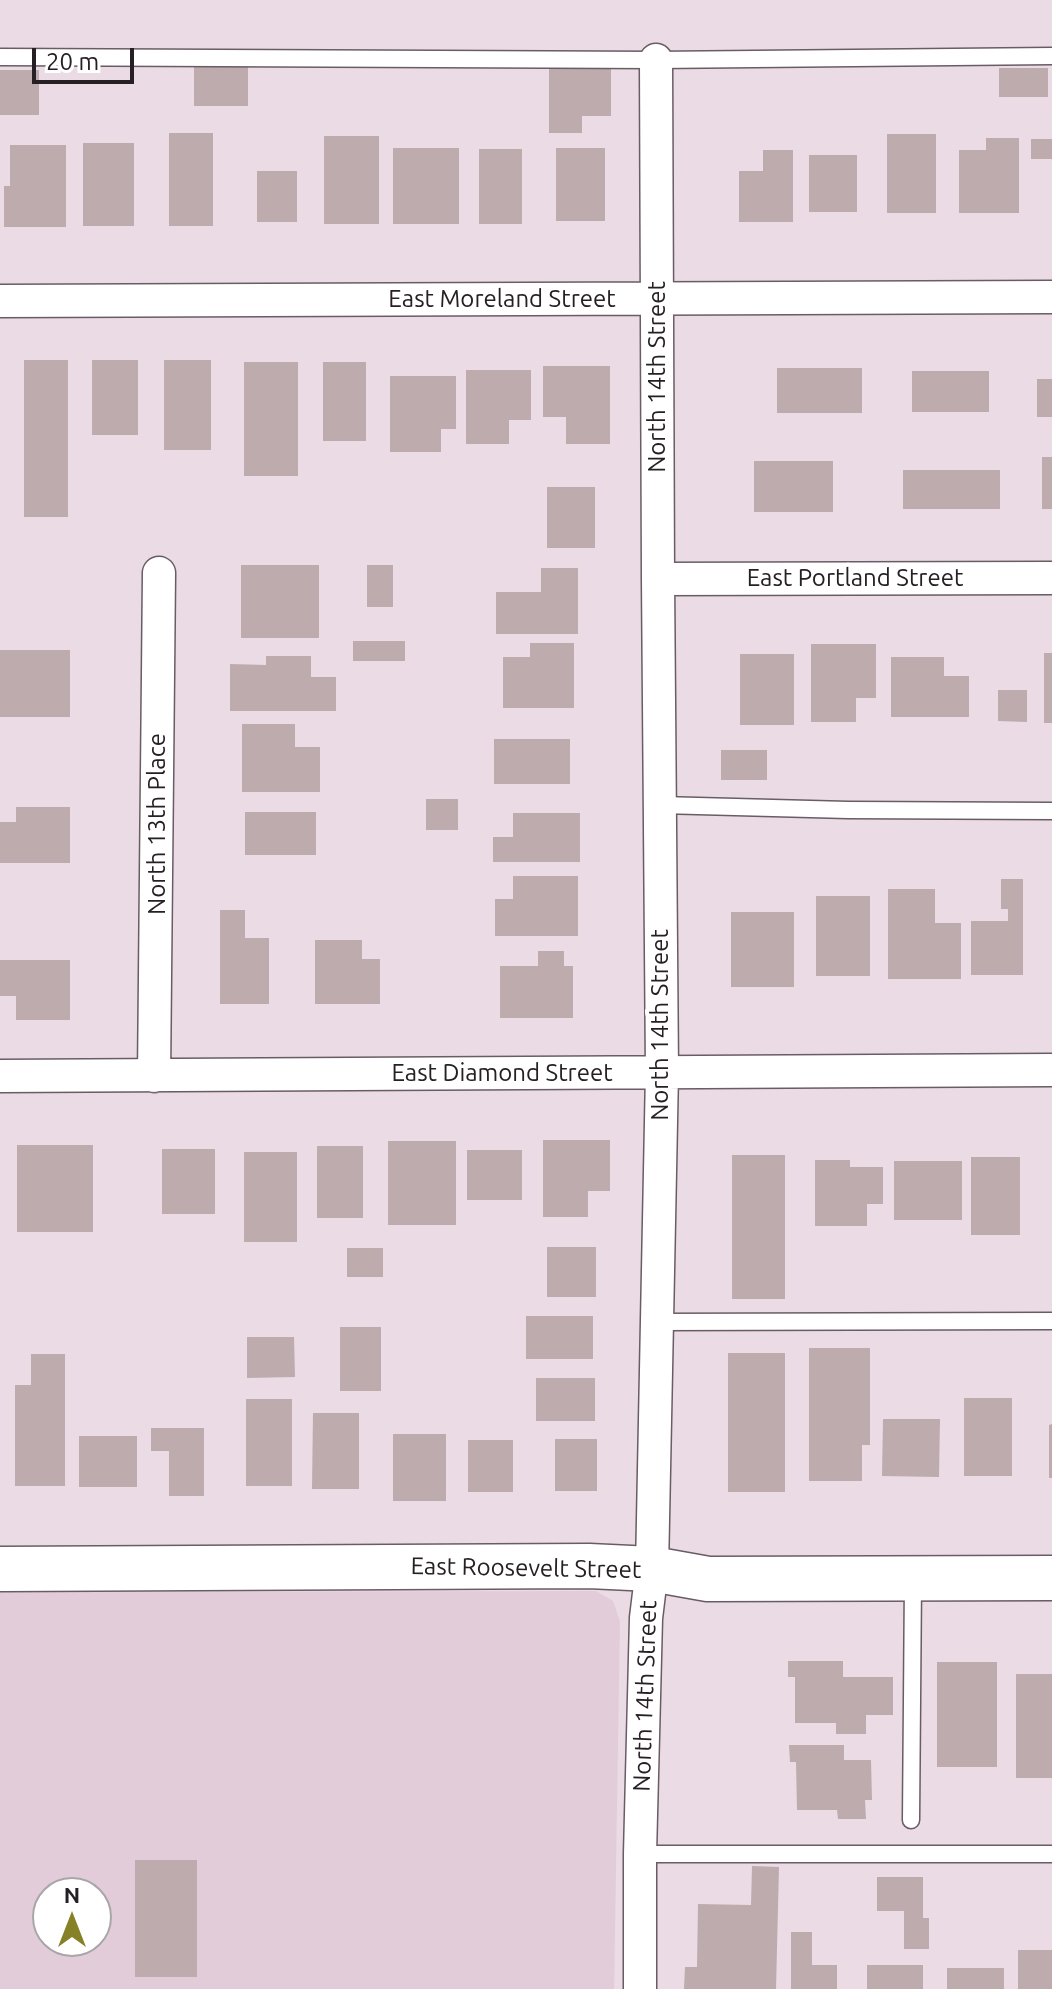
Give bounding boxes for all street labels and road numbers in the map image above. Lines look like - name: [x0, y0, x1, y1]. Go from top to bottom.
- street label: North 14th Street: [643, 281, 671, 473]
- street label: East Moreland Street: [388, 285, 616, 313]
- street label: East Portland Street: [747, 564, 963, 592]
- street label: North 13th Place: [143, 733, 171, 915]
- street label: North 14th Street: [646, 929, 674, 1121]
- street label: East Diamond Street: [391, 1059, 613, 1087]
- street label: East Roosevelt Street: [410, 1552, 642, 1584]
- street label: North 14th Street: [627, 1600, 663, 1792]

